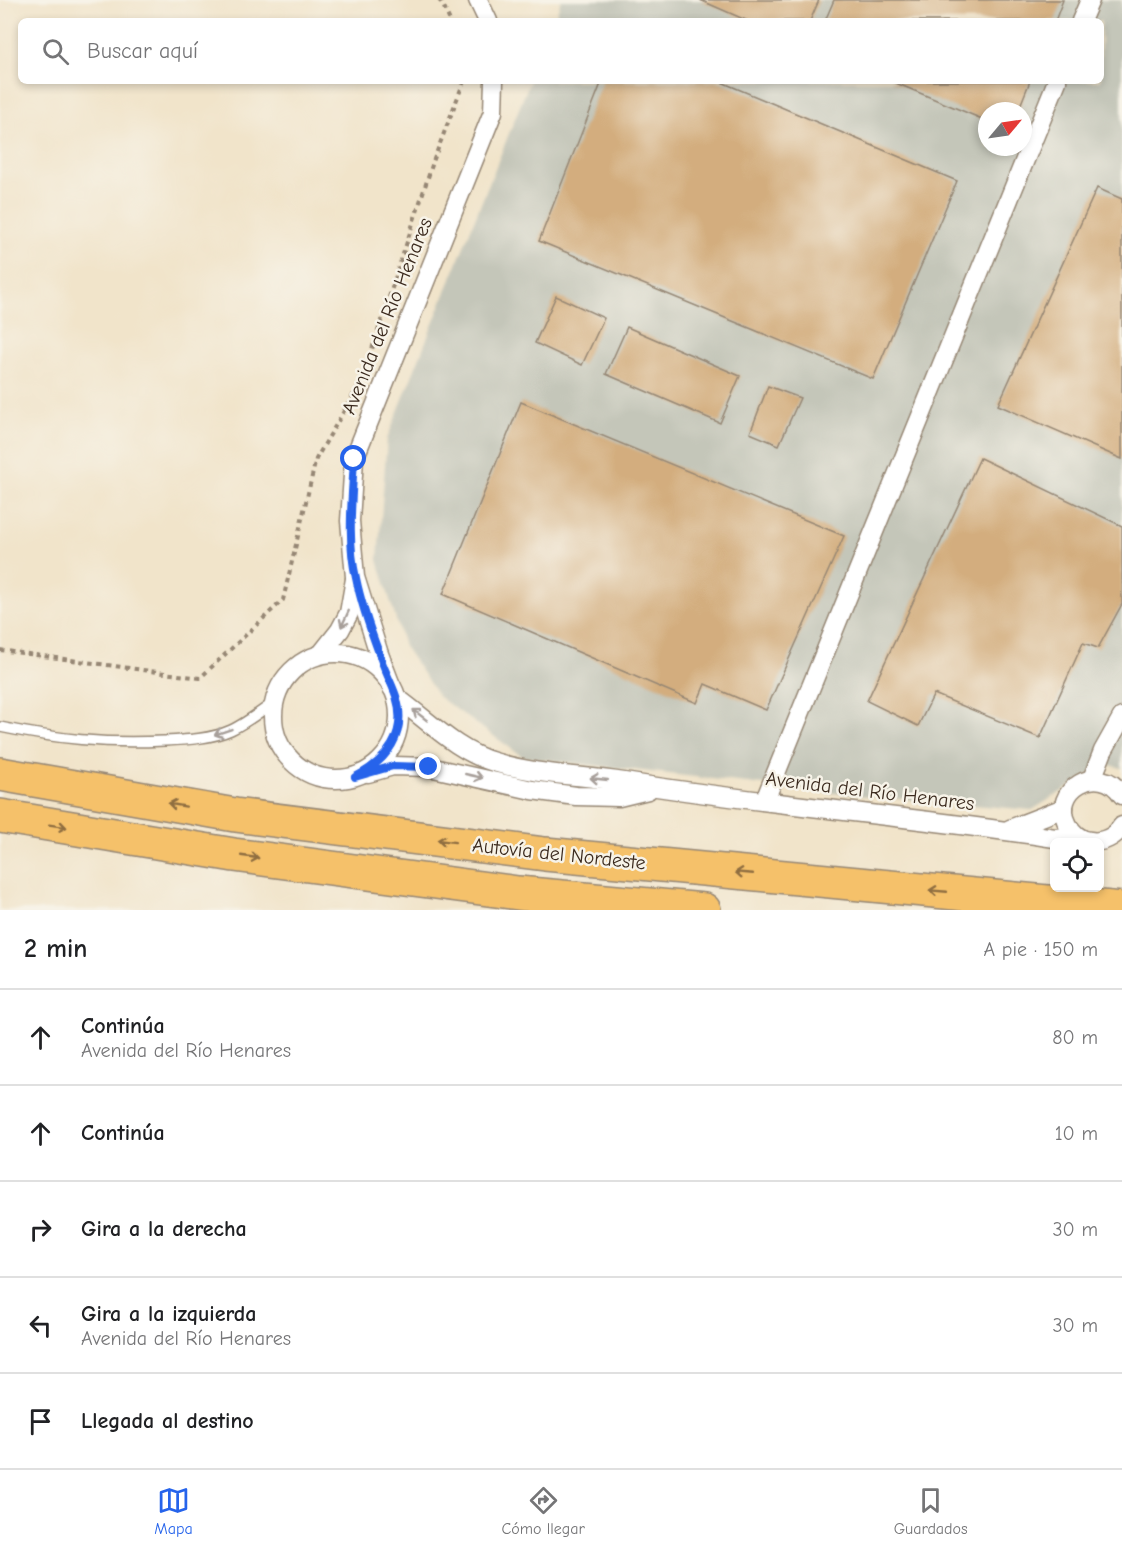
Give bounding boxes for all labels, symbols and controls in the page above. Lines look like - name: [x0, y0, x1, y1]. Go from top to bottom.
- search box: [18, 18, 1104, 84]
- icon: search: [39, 35, 72, 68]
- text: Buscar aquí: [87, 38, 198, 64]
- north arrow: [978, 102, 1032, 156]
- street label: Avenida del Río Henares: [337, 214, 437, 418]
- route start: [340, 445, 366, 471]
- one-way arrow: [339, 609, 351, 627]
- one-way arrow: [412, 709, 428, 722]
- one-way arrow: [215, 727, 233, 738]
- route end: [415, 753, 441, 779]
- street label: Avenida del Río Henares: [764, 767, 976, 815]
- one-way arrow: [464, 771, 483, 783]
- one-way arrow: [589, 773, 609, 784]
- one-way arrow: [168, 799, 188, 810]
- one-way arrow: [47, 820, 67, 831]
- street label: Autovía del Nordeste: [471, 833, 647, 875]
- one-way arrow: [436, 835, 456, 846]
- map controls: [1050, 838, 1104, 892]
- button: locate: [1050, 838, 1104, 892]
- one-way arrow: [240, 852, 260, 863]
- one-way arrow: [735, 867, 755, 878]
- one-way arrow: [929, 885, 949, 896]
- text: 2 min: [24, 934, 87, 964]
- text: A pie · 150 m: [983, 938, 1098, 961]
- text: Continúa: [81, 1013, 165, 1039]
- icon: ahead: [24, 1021, 57, 1054]
- text: 80 m: [1052, 1026, 1098, 1049]
- text: Avenida del Río Henares: [81, 1039, 291, 1062]
- icon: ahead: [24, 1117, 57, 1150]
- text: Continúa: [81, 1120, 165, 1146]
- text: 10 m: [1055, 1122, 1098, 1145]
- icon: right: [24, 1213, 57, 1246]
- text: Gira a la derecha: [81, 1216, 247, 1242]
- text: 30 m: [1052, 1218, 1098, 1241]
- text: Gira a la izquierda: [81, 1301, 256, 1327]
- icon: left: [24, 1309, 57, 1342]
- text: 30 m: [1052, 1314, 1098, 1337]
- text: Avenida del Río Henares: [81, 1327, 291, 1350]
- icon: arrive: [24, 1405, 57, 1438]
- text: Llegada al destino: [81, 1408, 254, 1434]
- tab: Mapa: [154, 1484, 193, 1538]
- tab: Cómo llegar: [501, 1484, 585, 1538]
- tab: Guardados: [894, 1484, 968, 1538]

